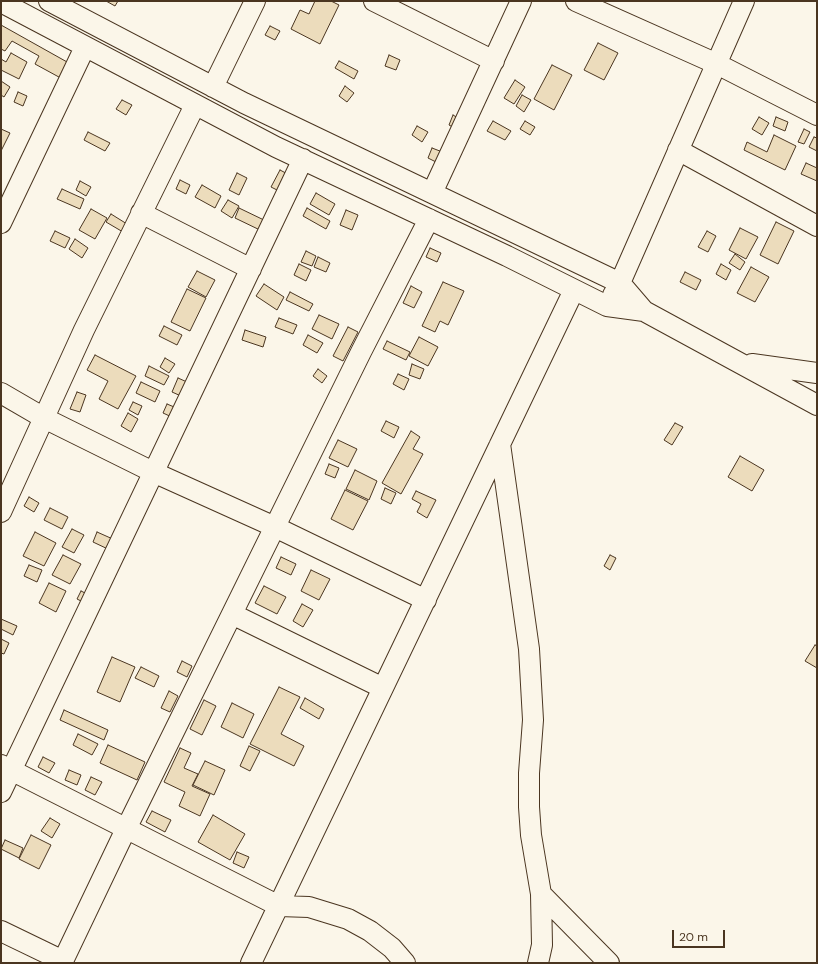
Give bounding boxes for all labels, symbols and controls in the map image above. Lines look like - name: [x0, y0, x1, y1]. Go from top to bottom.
- scale bar: [674, 922, 727, 948]
- text: 20 m: [679, 929, 708, 945]

